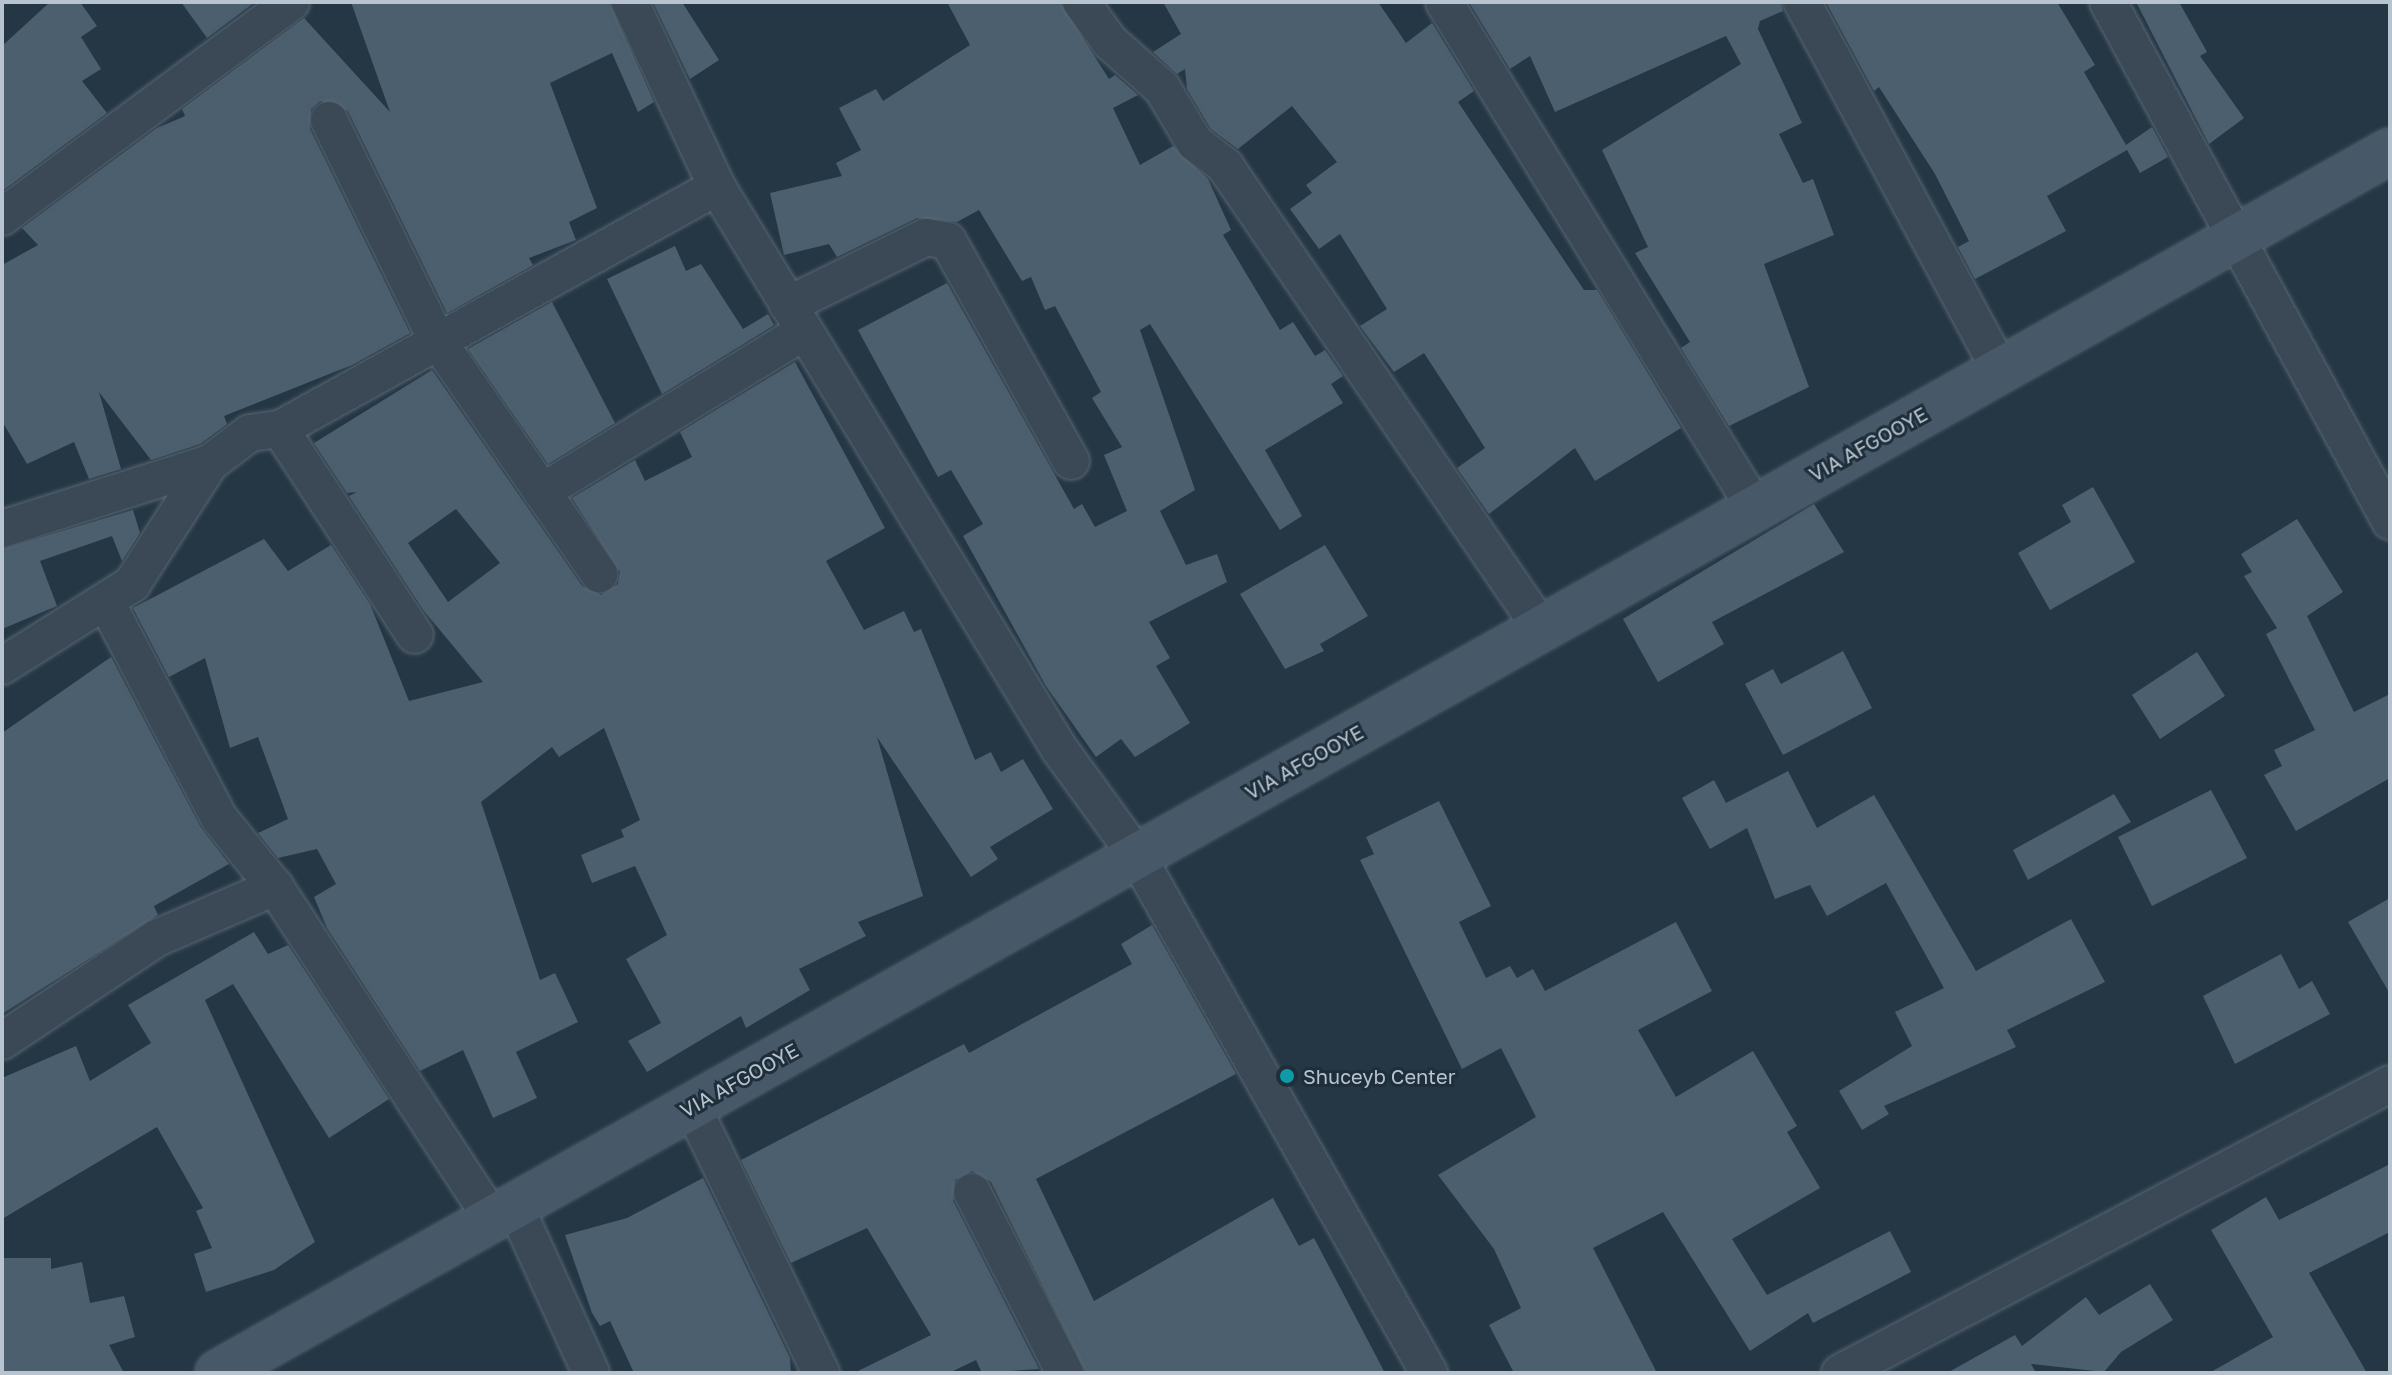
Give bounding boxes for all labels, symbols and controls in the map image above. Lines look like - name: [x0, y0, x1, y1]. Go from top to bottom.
- street label: VIA AFGOOYE: [1805, 402, 1931, 486]
- street label: VIA AFGOOYE: [1241, 720, 1367, 804]
- street label: VIA AFGOOYE: [676, 1038, 802, 1122]
- place label: Shuceyb Center: [1303, 1064, 1455, 1088]
- marker: Shuceyb Center: [1278, 1067, 1296, 1085]

